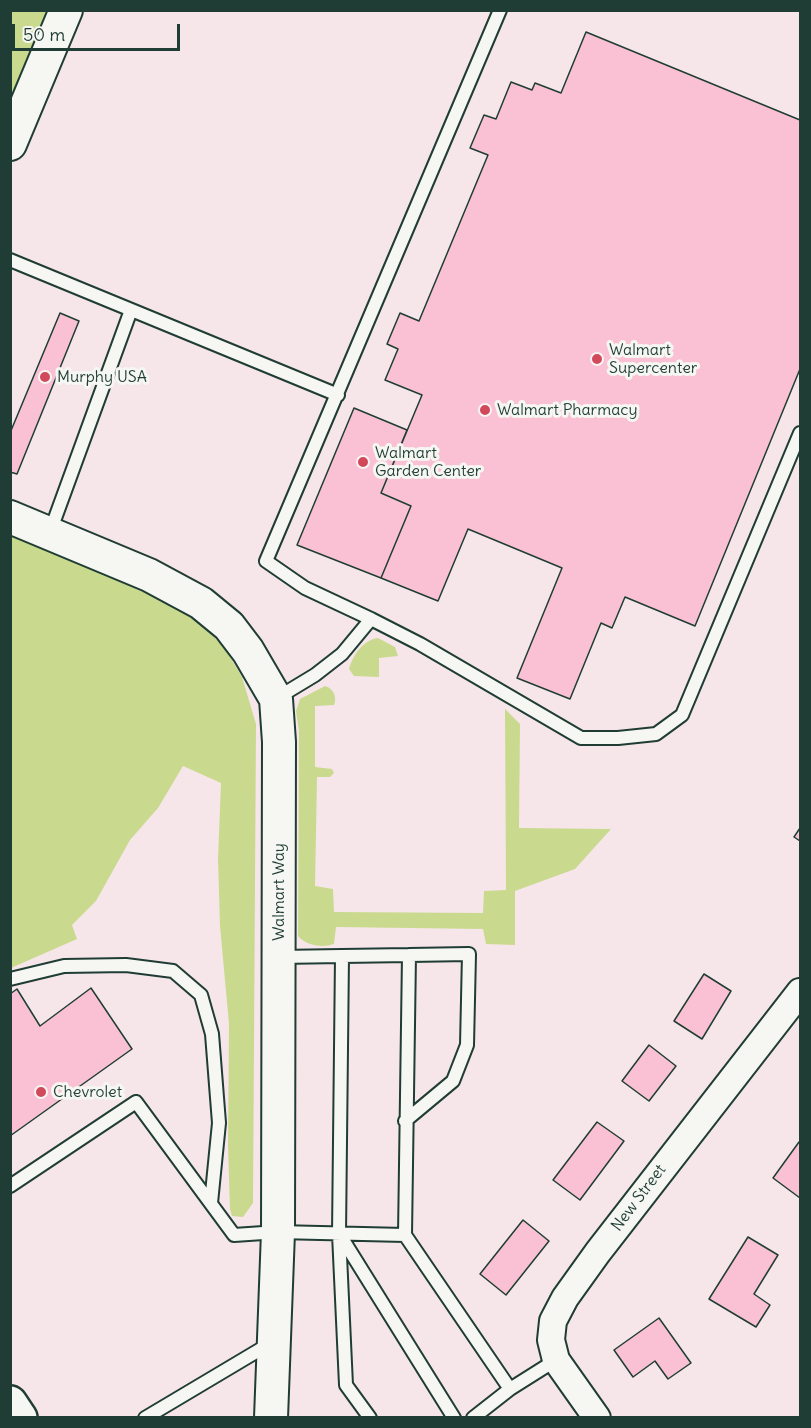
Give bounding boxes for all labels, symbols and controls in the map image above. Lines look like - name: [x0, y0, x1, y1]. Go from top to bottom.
- scale bar: [15, 12, 183, 50]
- text: 50 m: [23, 23, 65, 46]
- place label: Walmart Supercenter: [609, 340, 697, 378]
- marker: Walmart Supercenter: [590, 352, 604, 366]
- place label: Murphy USA: [57, 367, 147, 387]
- marker: Murphy USA: [38, 370, 52, 384]
- place label: Walmart Pharmacy: [497, 400, 637, 420]
- marker: Walmart Pharmacy: [478, 403, 492, 417]
- place label: Walmart Garden Center: [375, 443, 481, 481]
- marker: Walmart Garden Center: [356, 455, 370, 469]
- street label: Walmart Way: [269, 843, 289, 941]
- place label: Chevrolet: [53, 1082, 122, 1102]
- marker: Chevrolet: [34, 1085, 48, 1099]
- street label: New Street: [608, 1161, 670, 1235]

